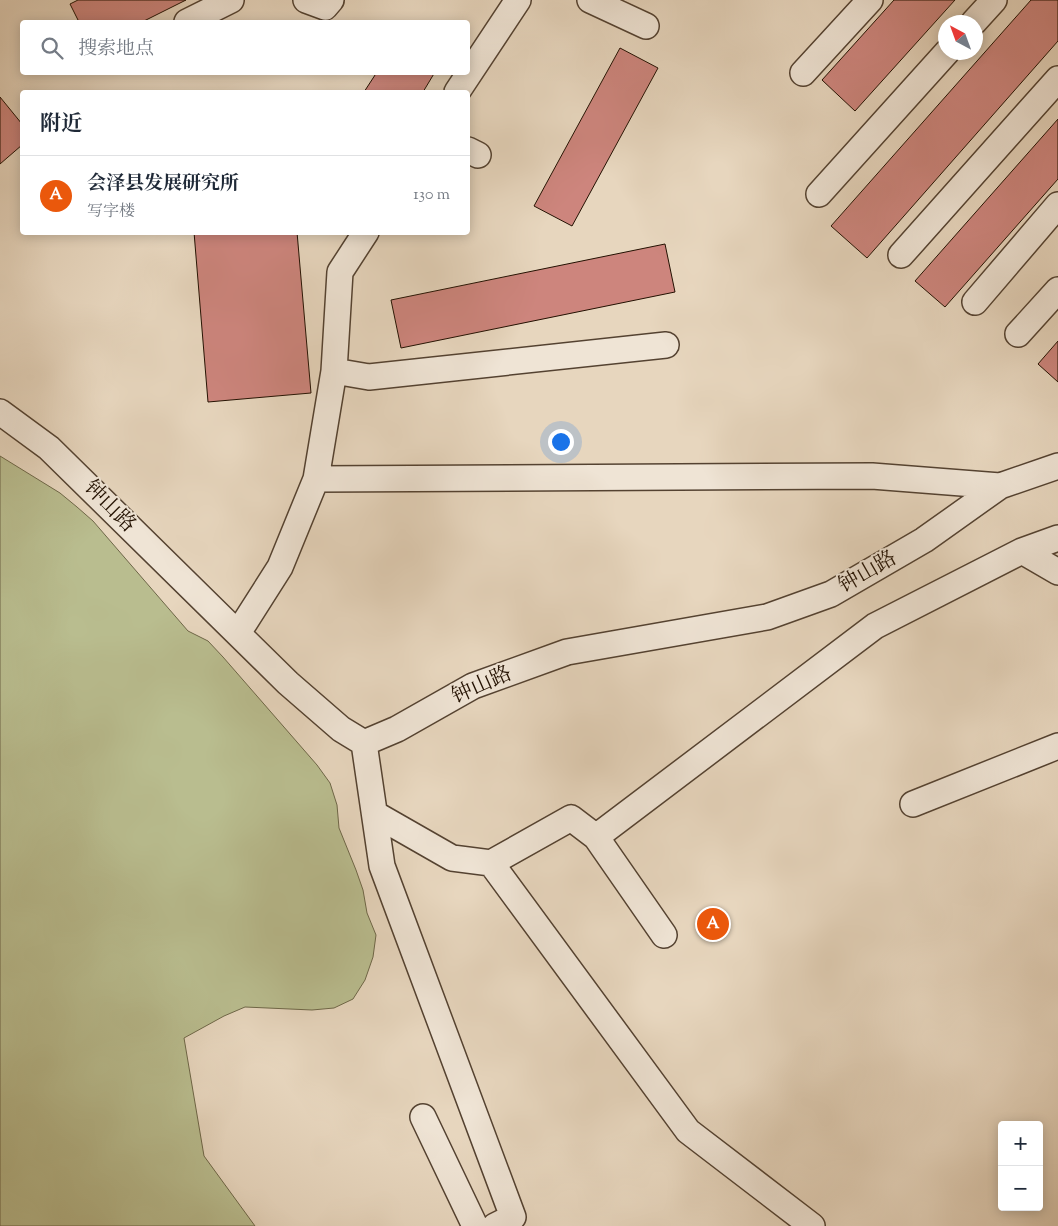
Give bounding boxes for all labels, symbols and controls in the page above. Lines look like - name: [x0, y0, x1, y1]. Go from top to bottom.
- north arrow: [938, 15, 983, 60]
- search box: [20, 20, 470, 75]
- icon: search: [38, 34, 66, 62]
- text: 搜索地点: [78, 36, 154, 63]
- text: 附近: [40, 110, 82, 140]
- text: 会泽县发展研究所: [87, 171, 239, 198]
- text: A: [50, 184, 63, 207]
- text: 130 m: [413, 184, 450, 207]
- text: 写字楼: [87, 201, 135, 224]
- your location: [548, 429, 574, 455]
- street label: 钟山路: [76, 474, 142, 540]
- street label: 钟山路: [833, 544, 903, 602]
- street label: 钟山路: [447, 659, 517, 713]
- pin: A: [697, 905, 729, 943]
- map controls: [998, 1121, 1043, 1211]
- button: +: [998, 1121, 1043, 1166]
- button: −: [998, 1166, 1043, 1211]

